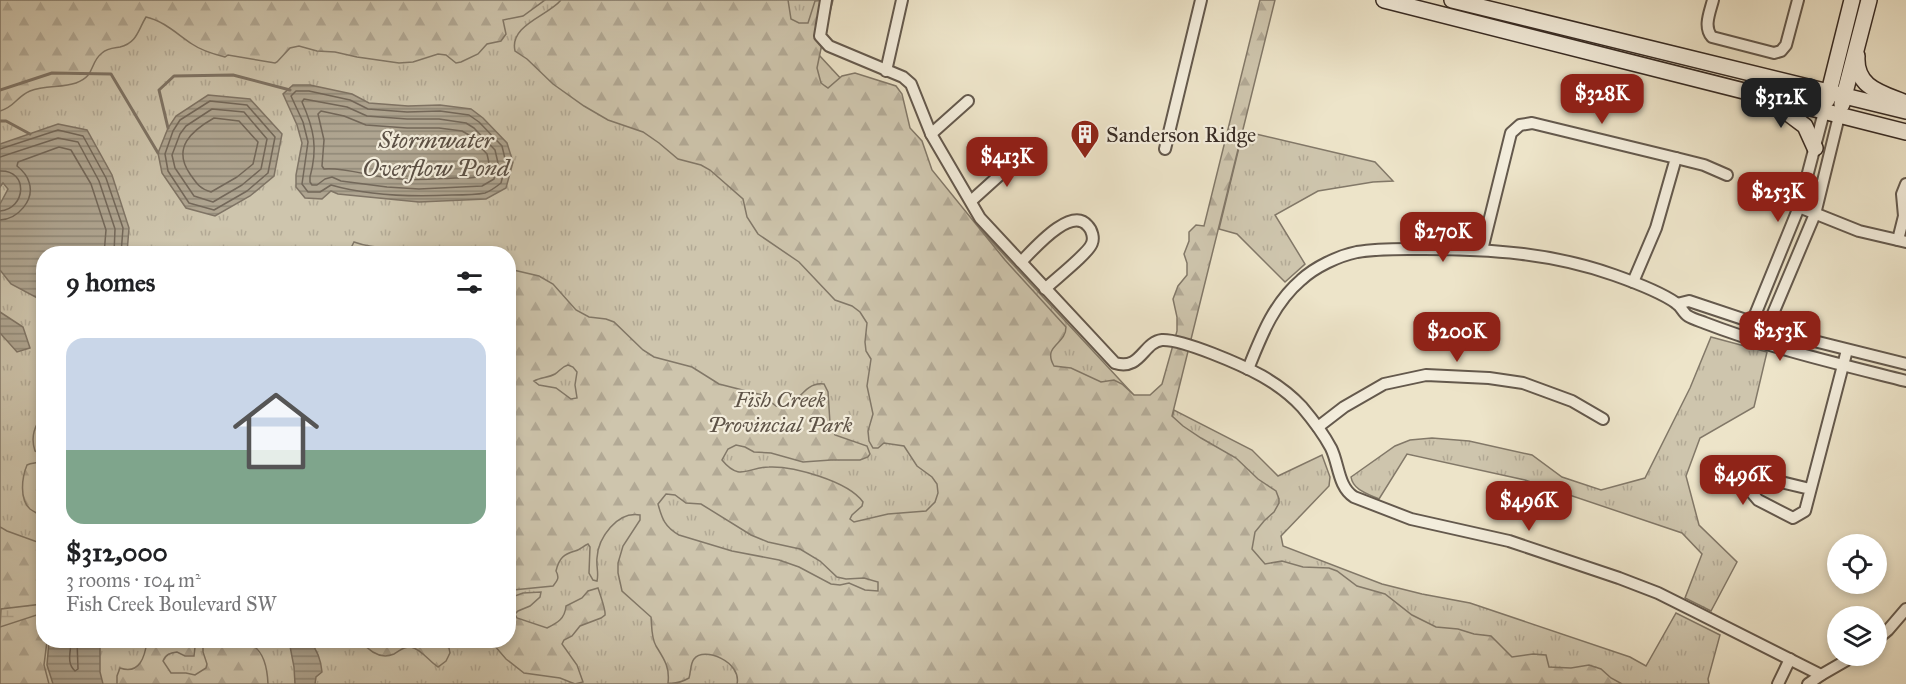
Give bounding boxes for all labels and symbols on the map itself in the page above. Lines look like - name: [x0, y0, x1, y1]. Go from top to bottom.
- pin: $328K: [1560, 74, 1644, 125]
- pin: $312K: [1739, 78, 1823, 129]
- building icon: Sanderson Ridge: [1069, 118, 1101, 160]
- place label: Sanderson Ridge: [1106, 121, 1256, 148]
- water label: Stormwater Overflow Pond: [362, 125, 511, 184]
- pin: $413K: [965, 137, 1049, 188]
- pin: $253K: [1736, 172, 1820, 223]
- pin: $270K: [1401, 212, 1485, 263]
- pin: $253K: [1738, 311, 1822, 362]
- pin: $200K: [1415, 312, 1499, 363]
- park label: Fish Creek Provincial Park: [707, 386, 853, 438]
- pin: $496K: [1701, 455, 1785, 506]
- pin: $496K: [1487, 481, 1571, 532]

